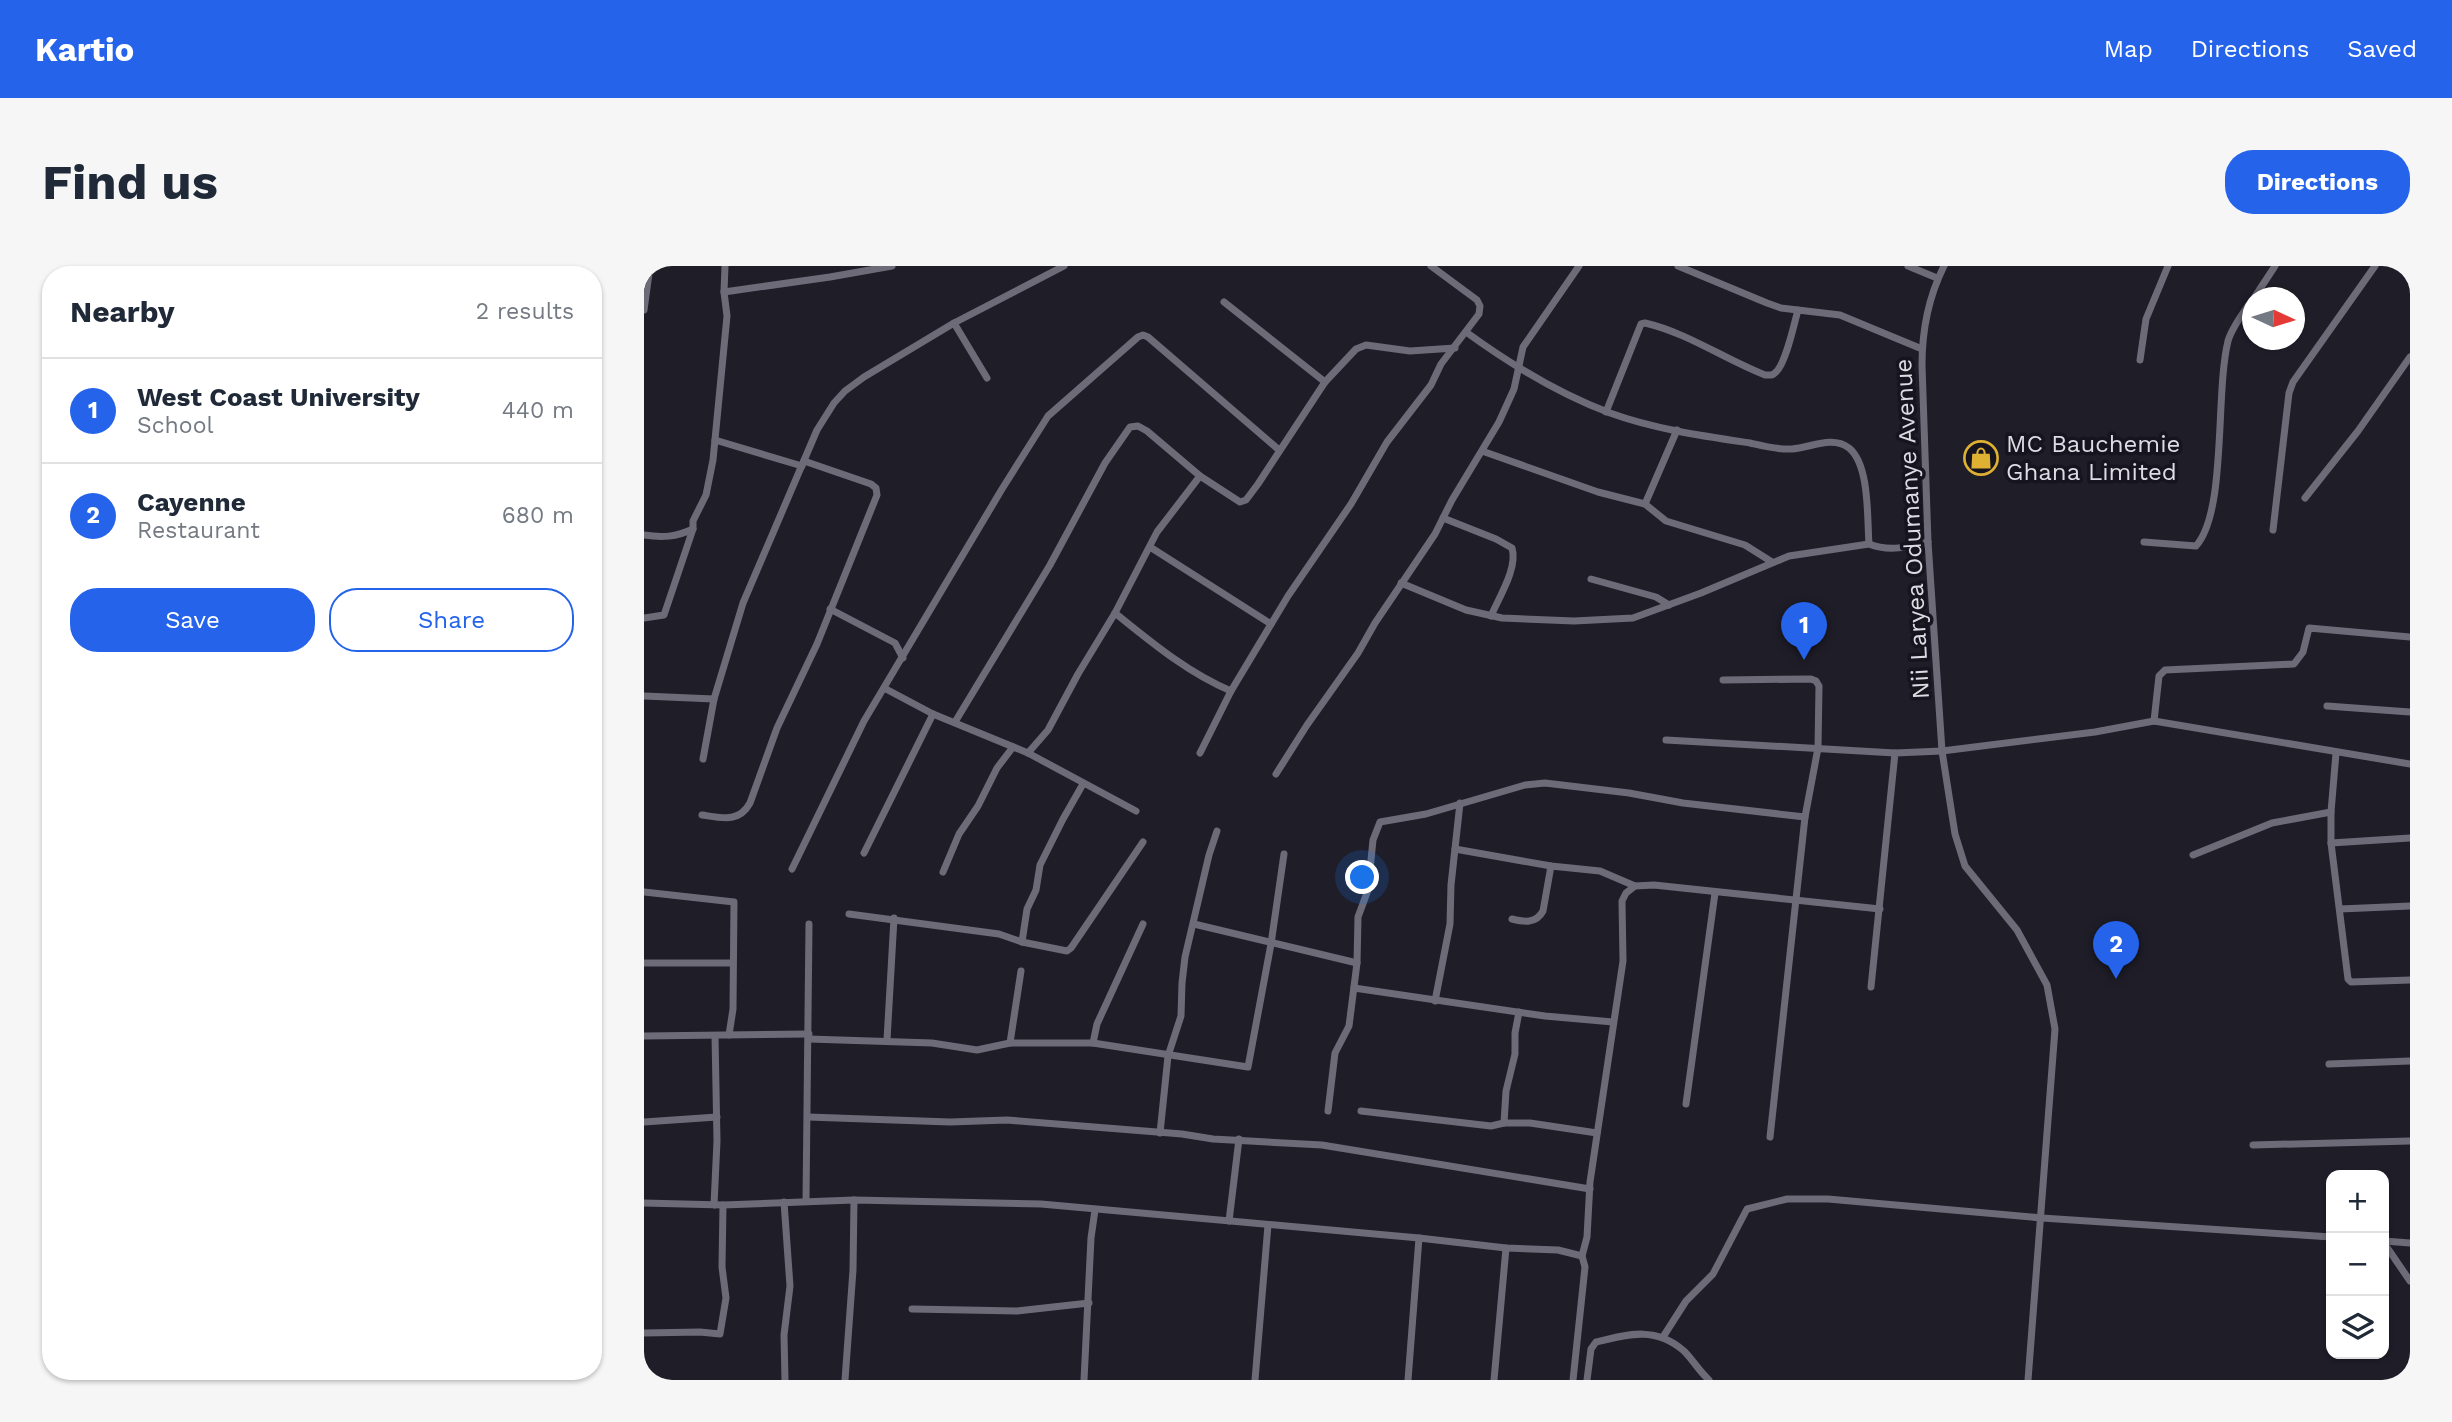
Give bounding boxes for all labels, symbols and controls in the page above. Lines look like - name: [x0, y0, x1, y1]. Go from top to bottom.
- text: Kartio: [35, 30, 134, 69]
- text: Map: [2104, 35, 2153, 63]
- text: Directions: [2191, 35, 2309, 63]
- text: Saved: [2347, 35, 2417, 63]
- button: Directions: [2225, 150, 2410, 214]
- text: Find us: [42, 153, 218, 211]
- north arrow: [2242, 287, 2305, 350]
- text: Nearby: [70, 294, 175, 329]
- text: 2 results: [476, 298, 574, 325]
- street label: Nii Laryea Odumanye Avenue: [1889, 358, 1935, 700]
- text: West Coast University: [137, 382, 420, 412]
- text: 1: [88, 397, 98, 424]
- text: 440 m: [502, 397, 574, 424]
- text: School: [137, 412, 214, 439]
- place label: MC Bauchemie Ghana Limited: [2006, 430, 2180, 486]
- shop icon: MC Bauchemie Ghana Limited: [1962, 439, 2000, 477]
- text: Cayenne: [137, 487, 246, 517]
- text: 2: [86, 502, 100, 529]
- text: 680 m: [502, 502, 574, 529]
- text: Restaurant: [137, 517, 260, 544]
- button: Save: [70, 588, 315, 652]
- button: Share: [329, 588, 574, 652]
- pin: 1: [1781, 602, 1827, 660]
- your location: [1345, 860, 1379, 894]
- pin: 2: [2093, 921, 2139, 979]
- map controls: [2326, 1170, 2389, 1359]
- button: +: [2326, 1170, 2389, 1233]
- button: −: [2326, 1233, 2389, 1296]
- button: layers: [2326, 1296, 2389, 1359]

